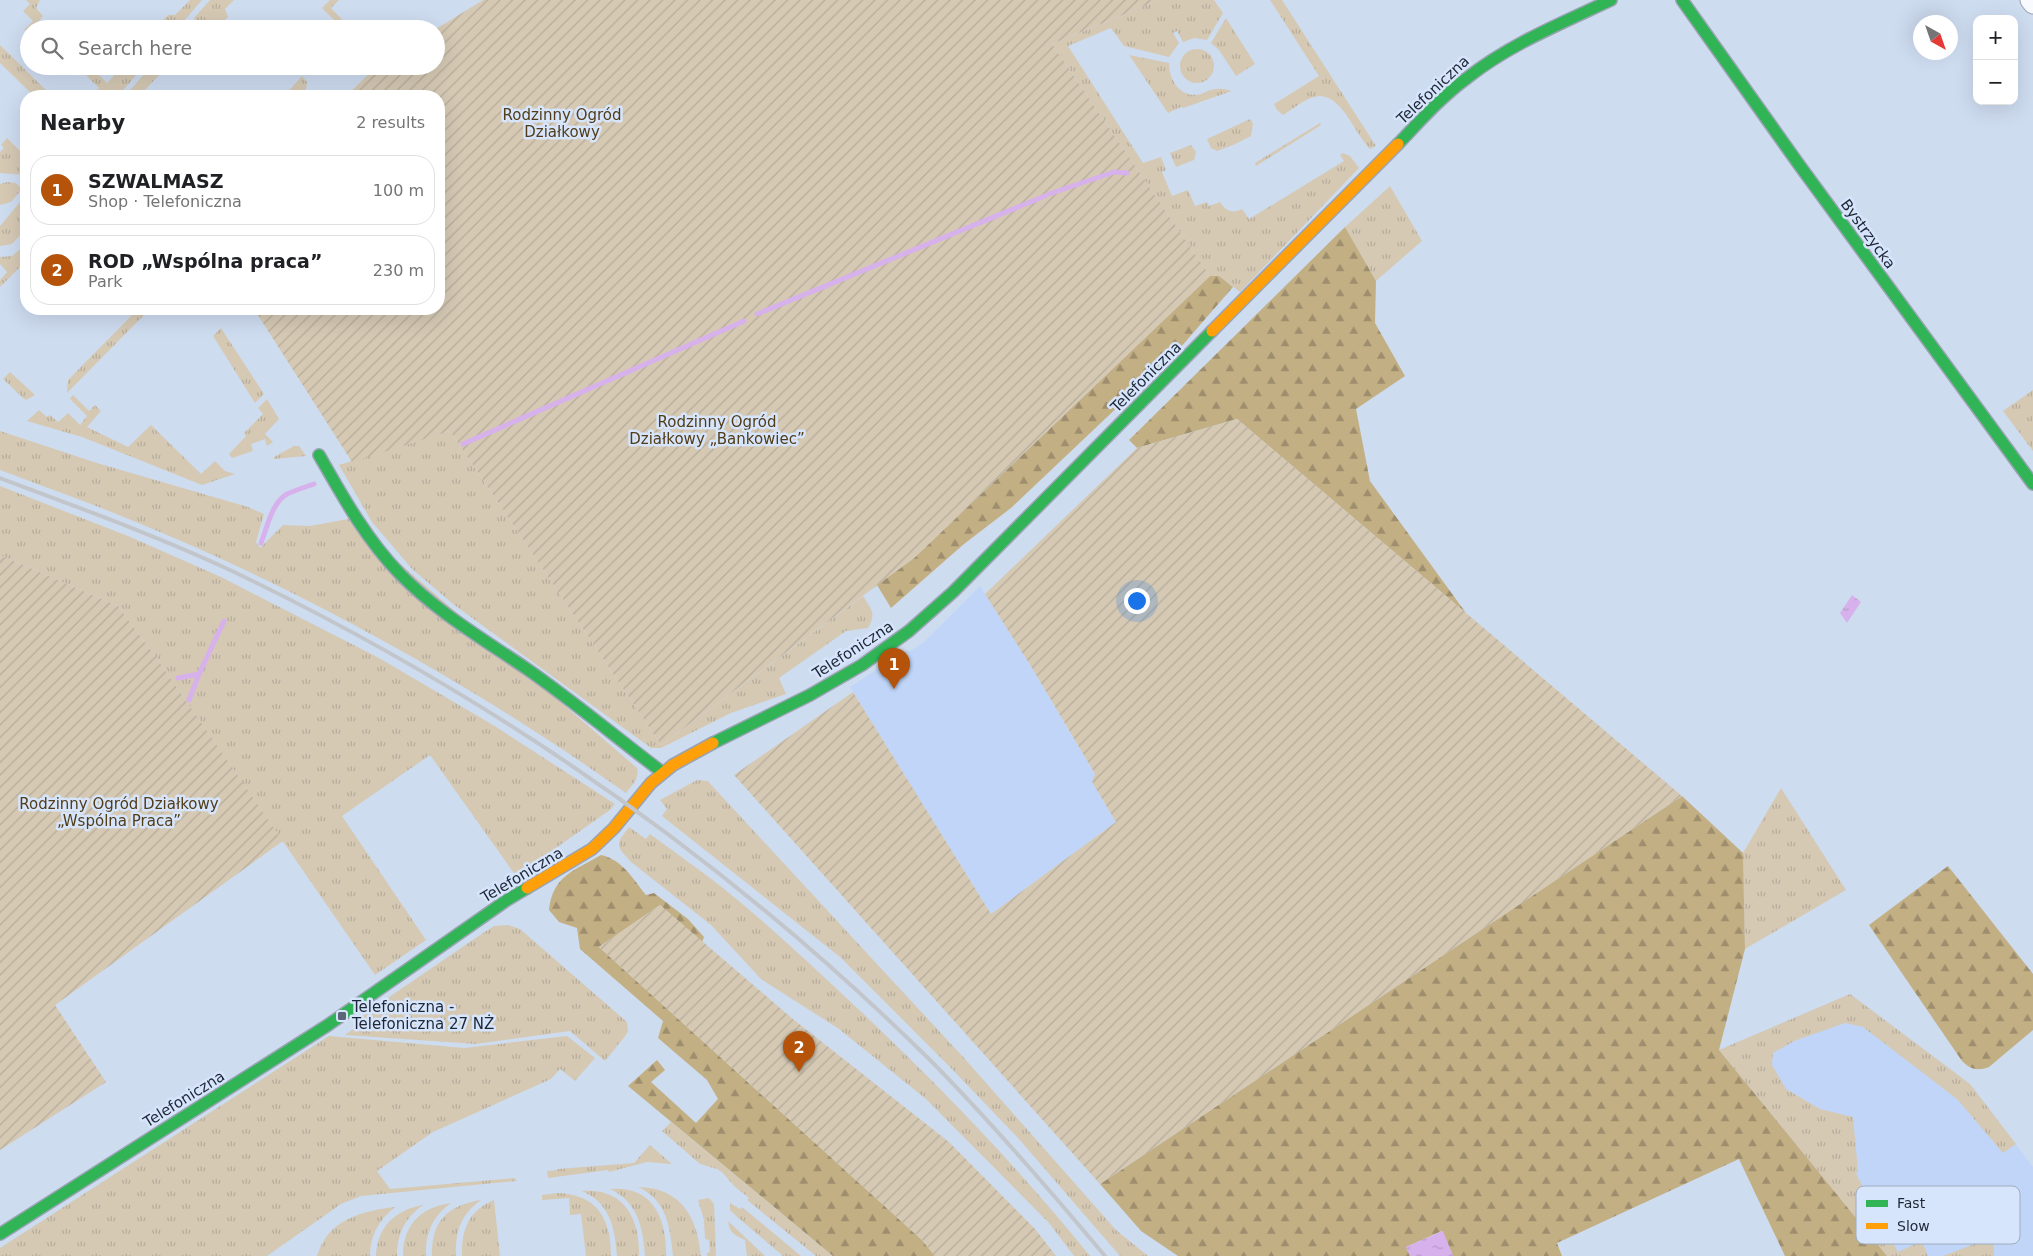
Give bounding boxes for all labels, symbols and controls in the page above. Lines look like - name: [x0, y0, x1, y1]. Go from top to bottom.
- north arrow: [1913, 15, 1958, 60]
- map controls: [1973, 15, 2018, 105]
- button: +: [1973, 15, 2018, 60]
- search box: [20, 20, 445, 75]
- icon: search: [38, 34, 66, 62]
- text: Search here: [78, 37, 192, 59]
- street label: Telefoniczna: [1392, 52, 1473, 129]
- button: −: [1973, 60, 2018, 105]
- park label: Rodzinny Ogród Działkowy: [502, 106, 622, 141]
- text: Nearby: [40, 111, 125, 135]
- text: 2 results: [356, 113, 425, 132]
- text: SZWALMASZ: [88, 170, 223, 192]
- text: 1: [51, 181, 63, 200]
- text: 100 m: [373, 181, 424, 200]
- text: Shop · Telefoniczna: [88, 192, 242, 211]
- street label: Bystrzycka: [1837, 196, 1899, 272]
- text: ROD „Wspólna praca”: [88, 250, 322, 272]
- text: 2: [51, 261, 63, 280]
- text: 230 m: [373, 261, 424, 280]
- text: Park: [88, 272, 123, 291]
- street label: Telefoniczna: [1106, 338, 1185, 417]
- park label: Rodzinny Ogród Działkowy „Bankowiec”: [629, 413, 805, 448]
- your location: [1124, 588, 1150, 614]
- street label: Telefoniczna: [809, 617, 897, 683]
- pin: 1: [878, 648, 910, 689]
- park label: Rodzinny Ogród Działkowy „Wspólna Praca”: [19, 795, 219, 830]
- street label: Telefoniczna: [477, 844, 566, 907]
- place label: Telefoniczna - Telefoniczna 27 NŻ: [351, 998, 494, 1033]
- marker: Telefoniczna - Telefoniczna 27 NŻ: [336, 1010, 348, 1022]
- pin: 2: [783, 1031, 815, 1072]
- street label: Telefoniczna: [139, 1067, 228, 1132]
- legend: [1856, 1186, 2020, 1244]
- text: Fast: [1897, 1195, 1926, 1211]
- text: Slow: [1897, 1218, 1930, 1234]

